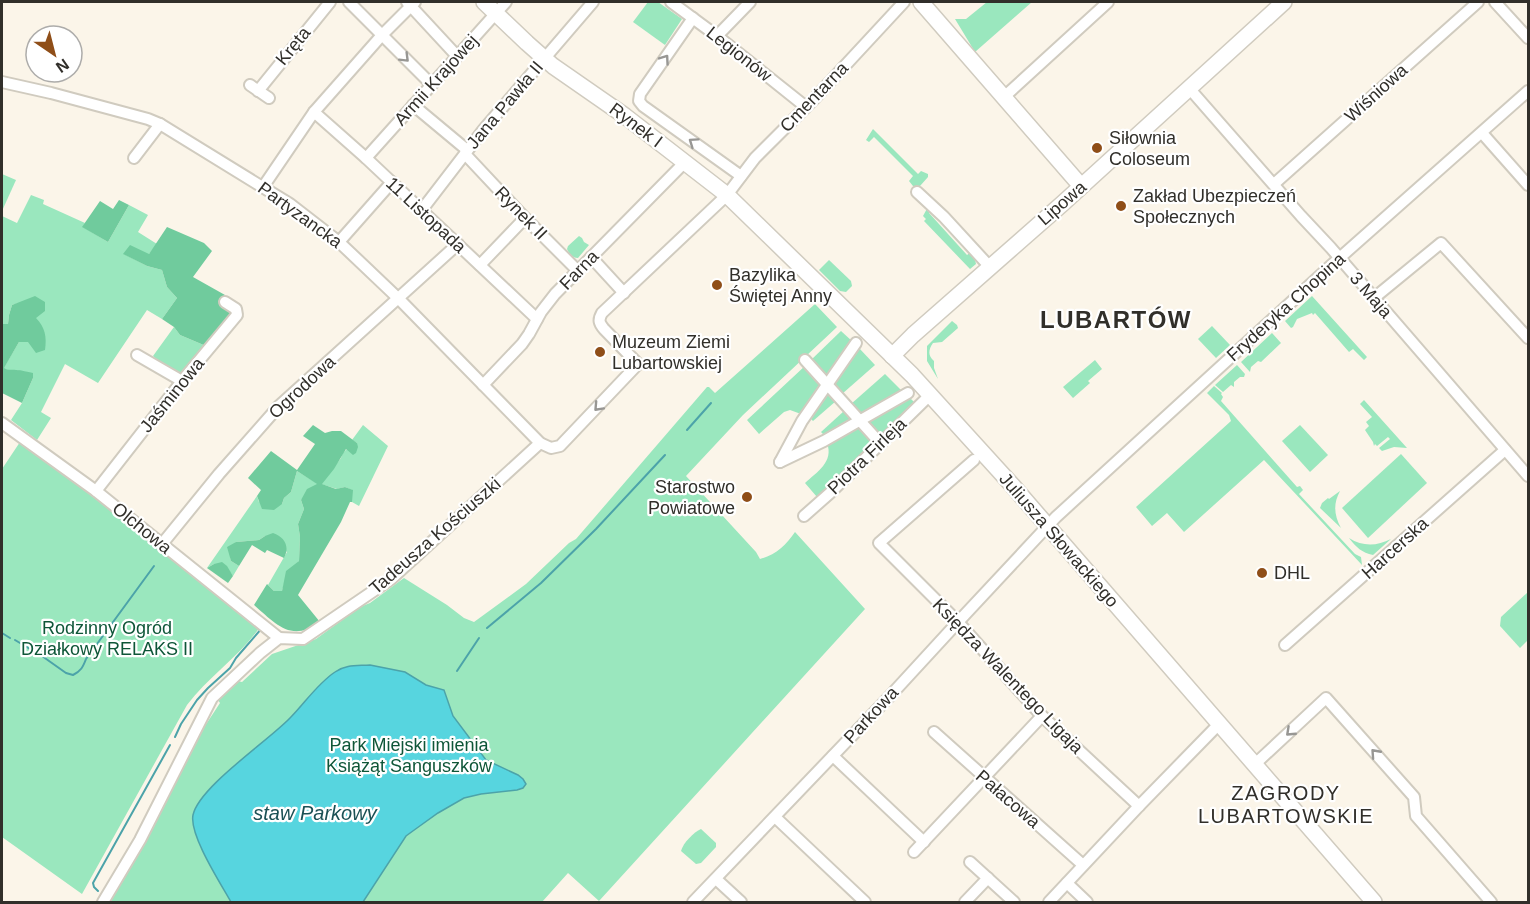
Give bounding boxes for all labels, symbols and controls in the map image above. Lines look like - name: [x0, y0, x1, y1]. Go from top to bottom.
- street label: Kręta: [272, 22, 315, 69]
- street label: Legionów: [702, 22, 776, 86]
- north arrow: [24, 24, 84, 84]
- street label: Armii Krajowej: [390, 31, 482, 129]
- one-way arrow: [397, 50, 408, 61]
- one-way arrow: [658, 54, 669, 65]
- text: N: [53, 56, 72, 76]
- street label: Jana Pawła II: [463, 57, 547, 153]
- street label: Cmentarna: [776, 57, 853, 136]
- street label: Wiśniowa: [1341, 59, 1412, 126]
- street label: Rynek I: [606, 99, 666, 151]
- place label: Siłownia Coloseum: [1109, 128, 1190, 169]
- one-way arrow: [689, 138, 700, 149]
- marker: Siłownia Coloseum: [1090, 141, 1104, 155]
- street label: 11 Listopada: [382, 173, 471, 258]
- street label: Lipowa: [1034, 176, 1091, 229]
- street label: Partyzancka: [254, 178, 347, 253]
- street label: Rynek II: [491, 182, 551, 244]
- place label: Zakład Ubezpieczeń Społecznych: [1133, 186, 1296, 227]
- marker: Zakład Ubezpieczeń Społecznych: [1114, 199, 1128, 213]
- street label: Farna: [555, 245, 603, 294]
- street label: Fryderyka Chopina: [1223, 248, 1350, 365]
- place label: Bazylika Świętej Anny: [729, 265, 832, 306]
- street label: 3 Maja: [1346, 268, 1397, 323]
- marker: Bazylika Świętej Anny: [710, 278, 724, 292]
- district label: LUBARTÓW: [1040, 306, 1192, 333]
- place label: Muzeum Ziemi Lubartowskiej: [612, 332, 730, 373]
- marker: Muzeum Ziemi Lubartowskiej: [593, 345, 607, 359]
- street label: Ogrodowa: [265, 351, 340, 423]
- street label: Jaśminowa: [136, 353, 209, 436]
- one-way arrow: [594, 400, 605, 410]
- street label: Piotra Firleja: [824, 413, 911, 498]
- street label: Juliusza Słowackiego: [995, 469, 1123, 611]
- street label: Tadeusza Kościuszki: [365, 474, 505, 598]
- place label: Starostwo Powiatowe: [648, 477, 735, 518]
- marker: Starostwo Powiatowe: [740, 490, 754, 504]
- street label: Olchowa: [108, 498, 176, 558]
- street label: Harcerska: [1358, 512, 1433, 583]
- place label: DHL: [1274, 563, 1310, 583]
- marker: DHL: [1255, 566, 1269, 580]
- street label: Księdza Walentego Ligaja: [929, 594, 1088, 758]
- park label: Rodzinny Ogród Działkowy RELAKS II: [21, 618, 193, 659]
- street label: Parkowa: [840, 682, 903, 747]
- one-way arrow: [1287, 724, 1298, 735]
- park label: Park Miejski imienia Książąt Sanguszków: [326, 735, 493, 776]
- one-way arrow: [1371, 750, 1382, 760]
- street label: Pałacowa: [972, 766, 1045, 833]
- district label: ZAGRODY LUBARTOWSKIE: [1198, 782, 1374, 827]
- water label: staw Parkowy: [253, 802, 378, 824]

